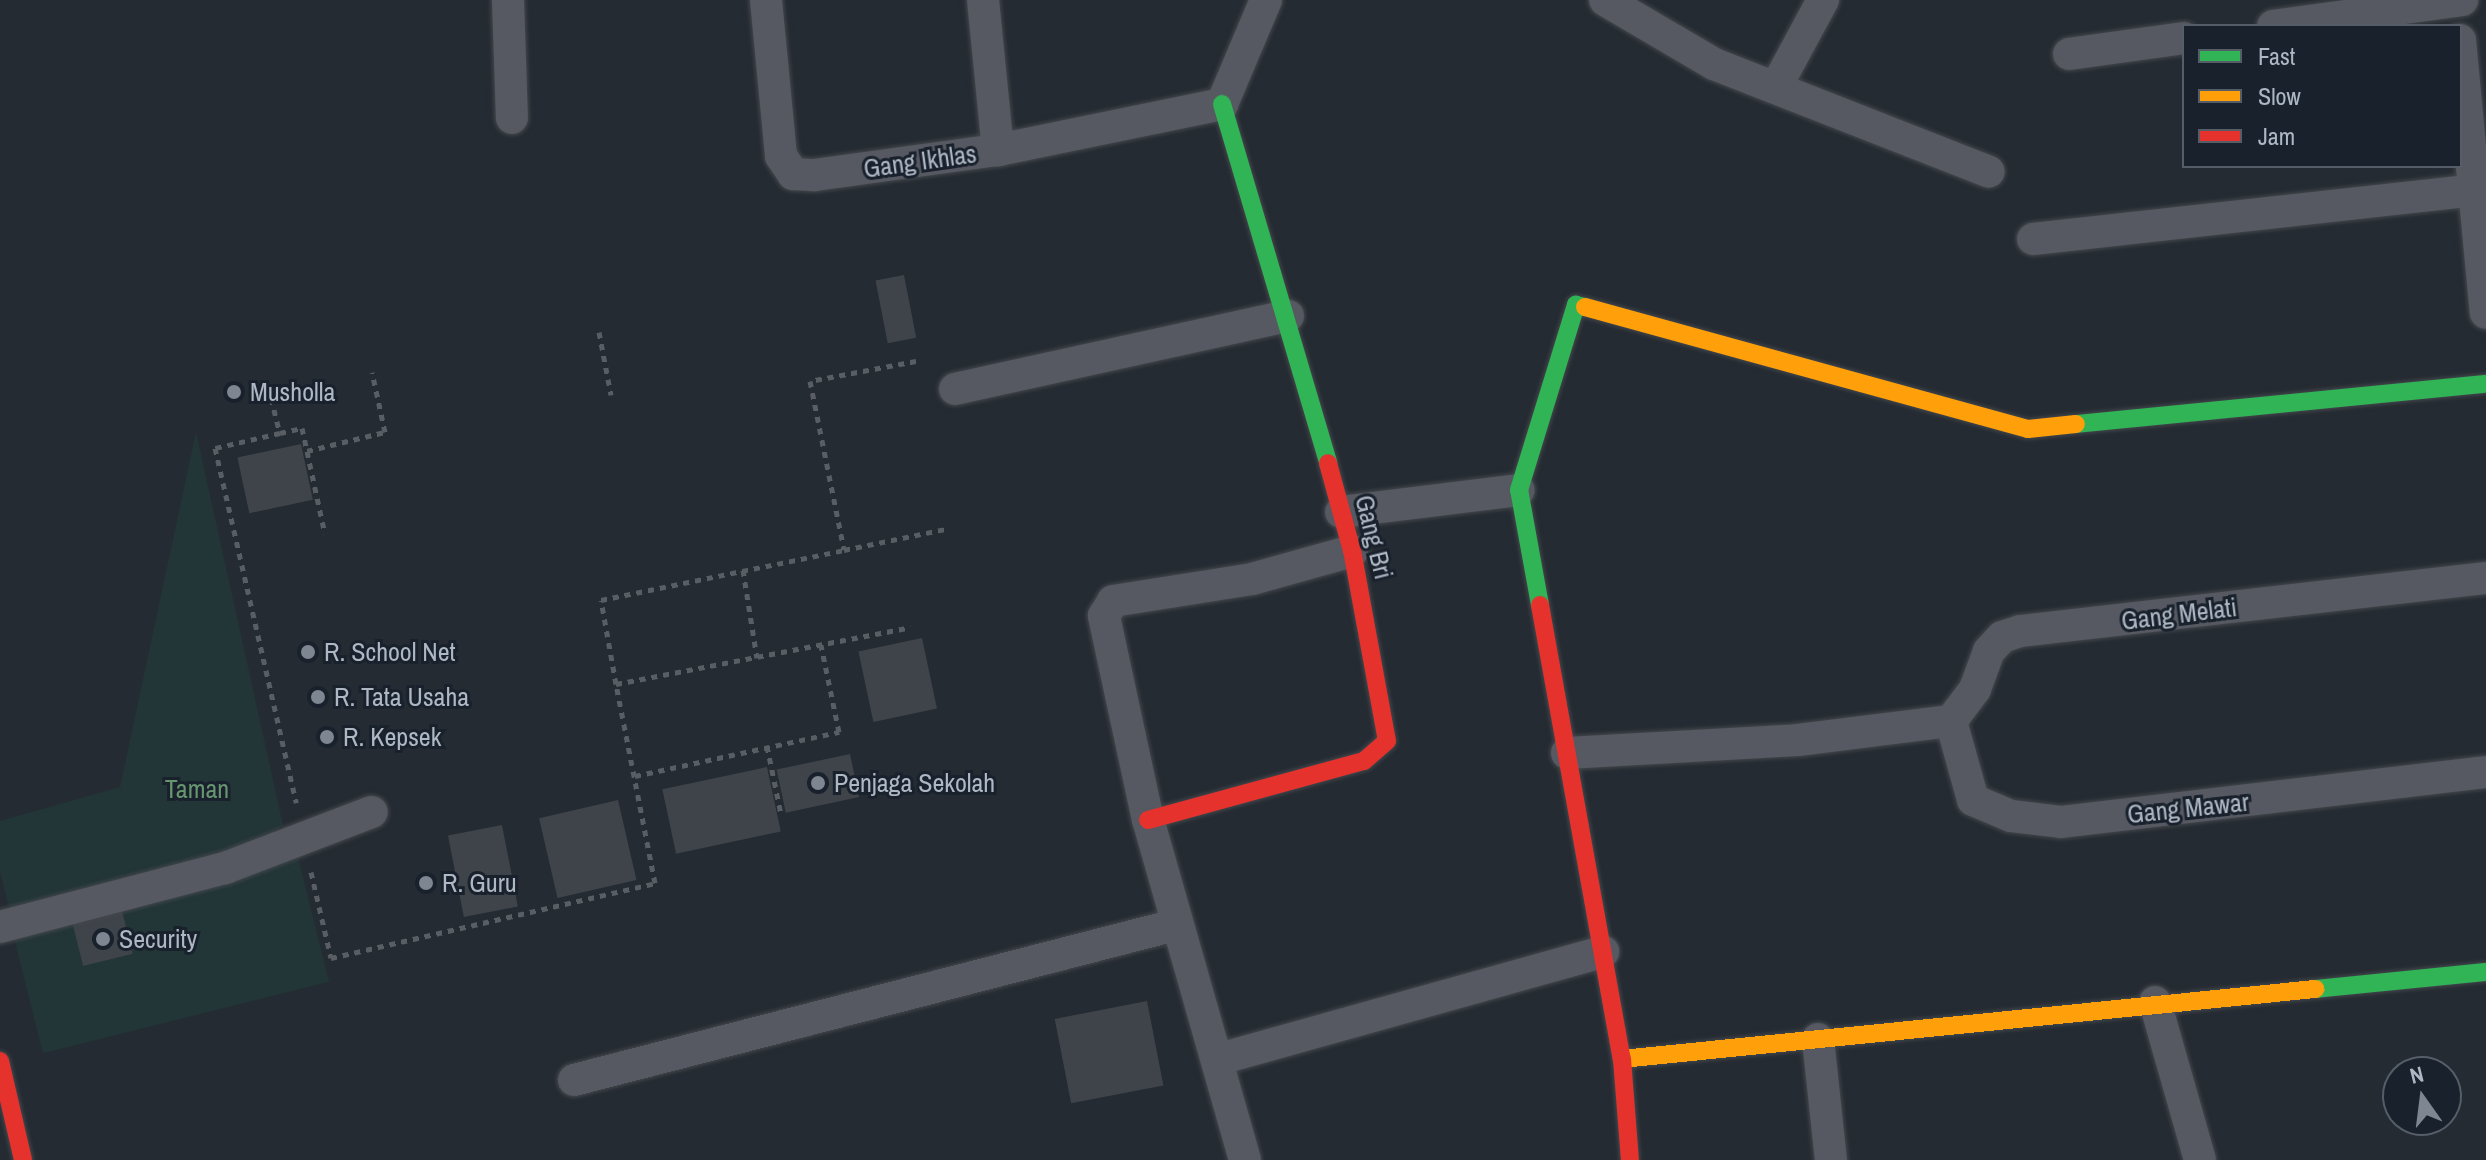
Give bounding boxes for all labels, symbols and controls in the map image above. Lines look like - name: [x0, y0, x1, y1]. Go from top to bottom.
- legend: [2182, 24, 2462, 168]
- text: Fast: [2258, 40, 2295, 72]
- text: Slow: [2258, 80, 2301, 112]
- text: Jam: [2258, 120, 2295, 152]
- street label: Gang Ikhlas: [861, 138, 979, 184]
- place label: Musholla: [250, 376, 335, 408]
- marker: Musholla: [225, 383, 243, 401]
- street label: Gang Bri: [1349, 492, 1399, 582]
- street label: Gang Melati: [2119, 591, 2239, 637]
- place label: R. School Net: [324, 636, 456, 668]
- marker: R. School Net: [299, 643, 317, 661]
- place label: R. Tata Usaha: [334, 681, 470, 713]
- marker: R. Tata Usaha: [309, 688, 327, 706]
- place label: R. Kepsek: [343, 721, 441, 753]
- marker: R. Kepsek: [318, 728, 336, 746]
- place label: Penjaga Sekolah: [834, 767, 995, 799]
- park label: Taman: [165, 773, 229, 805]
- marker: Penjaga Sekolah: [809, 774, 827, 792]
- street label: Gang Mawar: [2126, 786, 2250, 830]
- place label: R. Guru: [442, 867, 517, 899]
- marker: R. Guru: [417, 874, 435, 892]
- place label: Security: [119, 923, 197, 955]
- marker: Security: [94, 930, 112, 948]
- north arrow: [2382, 1056, 2462, 1136]
- text: N: [2407, 1059, 2427, 1091]

